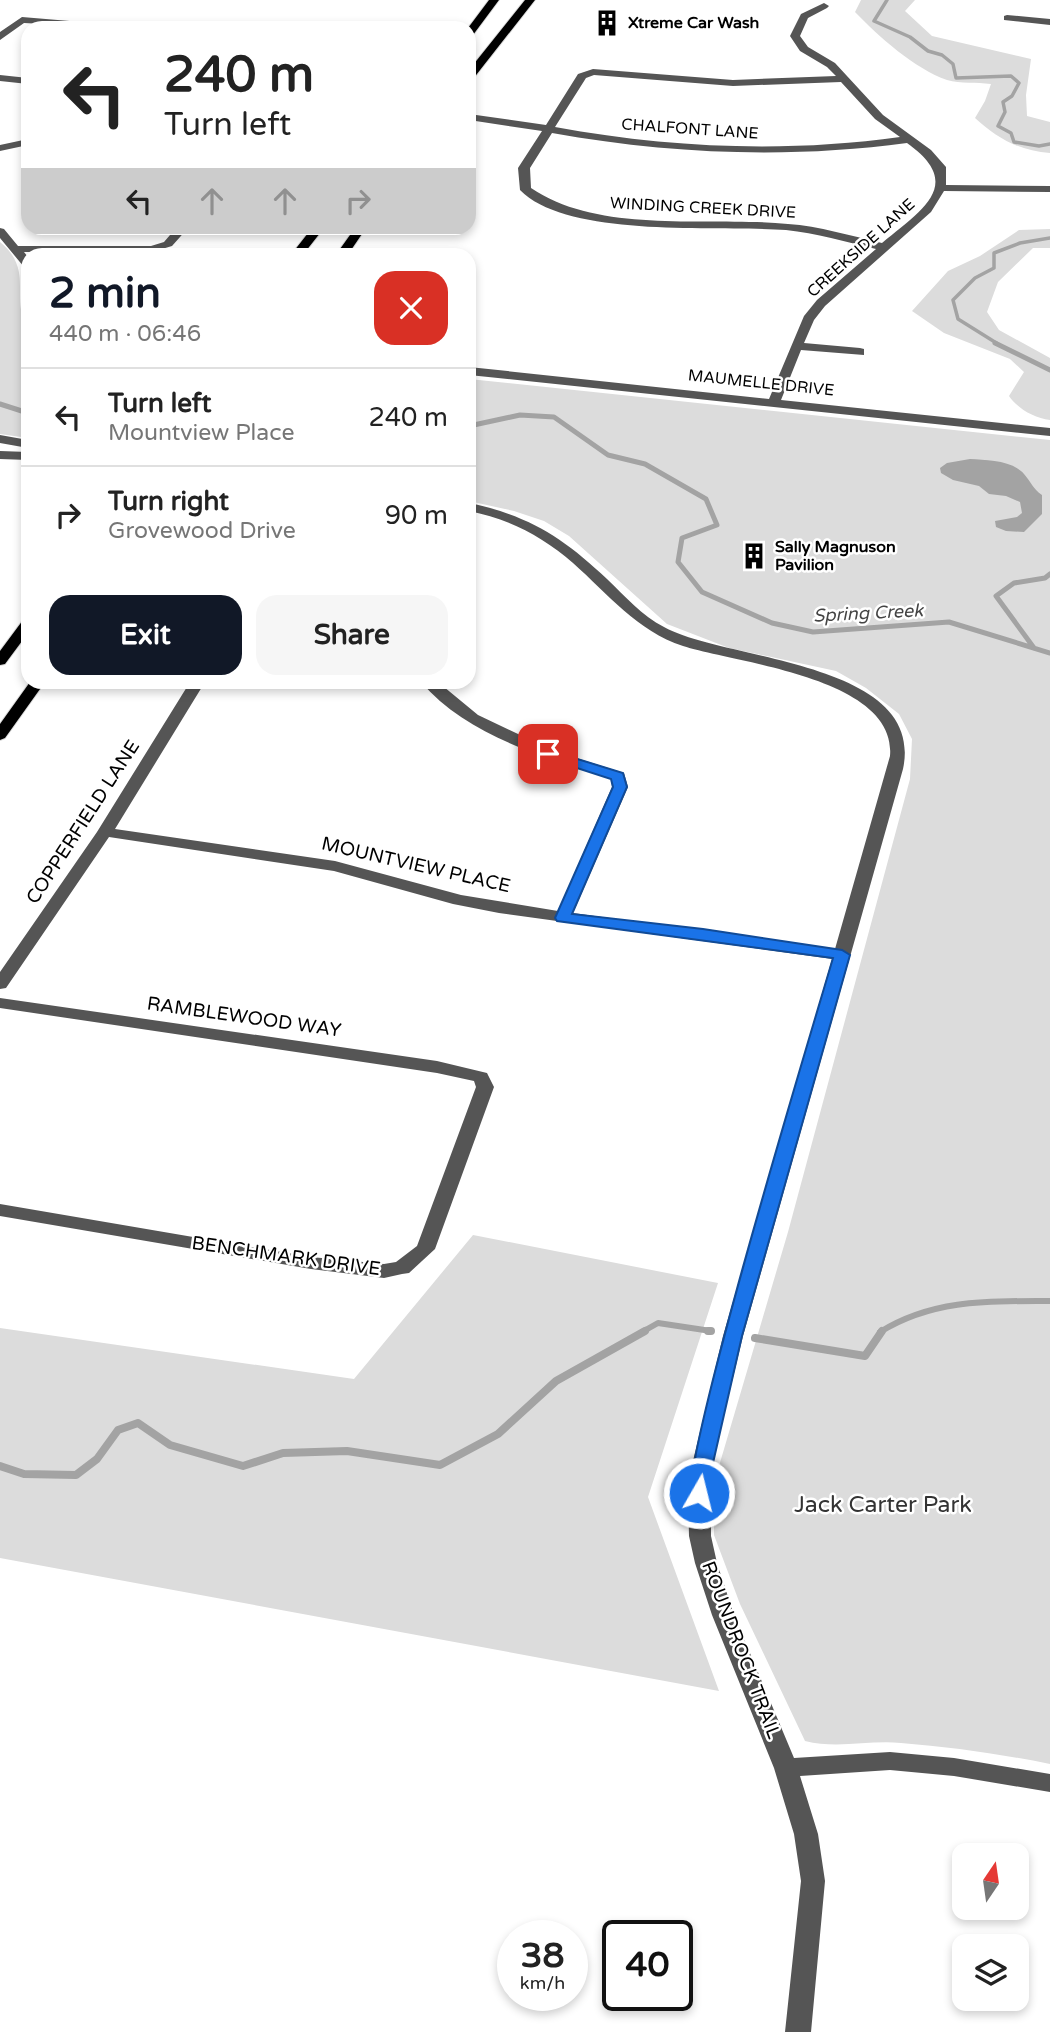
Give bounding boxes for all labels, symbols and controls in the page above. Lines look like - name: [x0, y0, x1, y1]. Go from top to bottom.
- building icon: Xtreme Car Wash: [592, 8, 622, 38]
- place label: Xtreme Car Wash: [628, 13, 759, 33]
- text: 240 m: [164, 46, 314, 105]
- icon: left: [49, 49, 140, 140]
- text: Turn left: [164, 106, 291, 144]
- street label: CHALFONT LANE: [621, 114, 759, 144]
- icon: left: [120, 182, 158, 220]
- icon: ahead: [193, 182, 231, 220]
- icon: ahead: [266, 182, 304, 220]
- icon: right: [339, 182, 377, 220]
- street label: WINDING CREEK DRIVE: [609, 193, 797, 223]
- street label: CREEKSIDE LANE: [803, 194, 919, 302]
- text: 2 min: [49, 268, 161, 319]
- button: close: [374, 271, 448, 345]
- text: 440 m · 06:46: [49, 320, 201, 348]
- street label: MAUMELLE DRIVE: [687, 365, 835, 401]
- text: Turn left: [108, 388, 211, 419]
- icon: left: [49, 398, 87, 436]
- text: 240 m: [368, 402, 448, 433]
- text: Mountview Place: [108, 419, 294, 447]
- text: Turn right: [108, 486, 229, 517]
- icon: right: [49, 496, 87, 534]
- text: 90 m: [385, 500, 448, 531]
- text: Grovewood Drive: [108, 517, 296, 545]
- place label: Sally Magnuson Pavilion: [775, 537, 896, 575]
- building icon: Sally Magnuson Pavilion: [739, 541, 769, 571]
- button: Exit: [49, 595, 242, 675]
- button: Share: [256, 595, 448, 675]
- water label: Spring Creek: [813, 599, 925, 627]
- pin: [518, 724, 578, 784]
- icon: arrive: [529, 735, 567, 773]
- street label: COPPERFIELD LANE: [22, 736, 144, 908]
- street label: MOUNTVIEW PLACE: [319, 833, 513, 897]
- street label: RAMBLEWOOD WAY: [145, 992, 343, 1042]
- street label: BENCHMARK DRIVE: [190, 1232, 382, 1280]
- position arrow: [662, 1456, 736, 1530]
- park label: Jack Carter Park: [794, 1491, 972, 1519]
- street label: ROUNDROCK TRAIL: [697, 1558, 785, 1742]
- north arrow: [952, 1843, 1029, 1920]
- map controls: [952, 1843, 1029, 2011]
- speed limit sign: 40: [602, 1920, 693, 2011]
- button: layers: [952, 1934, 1029, 2011]
- text: 38: [521, 1935, 564, 1977]
- text: km/h: [520, 1972, 565, 1994]

